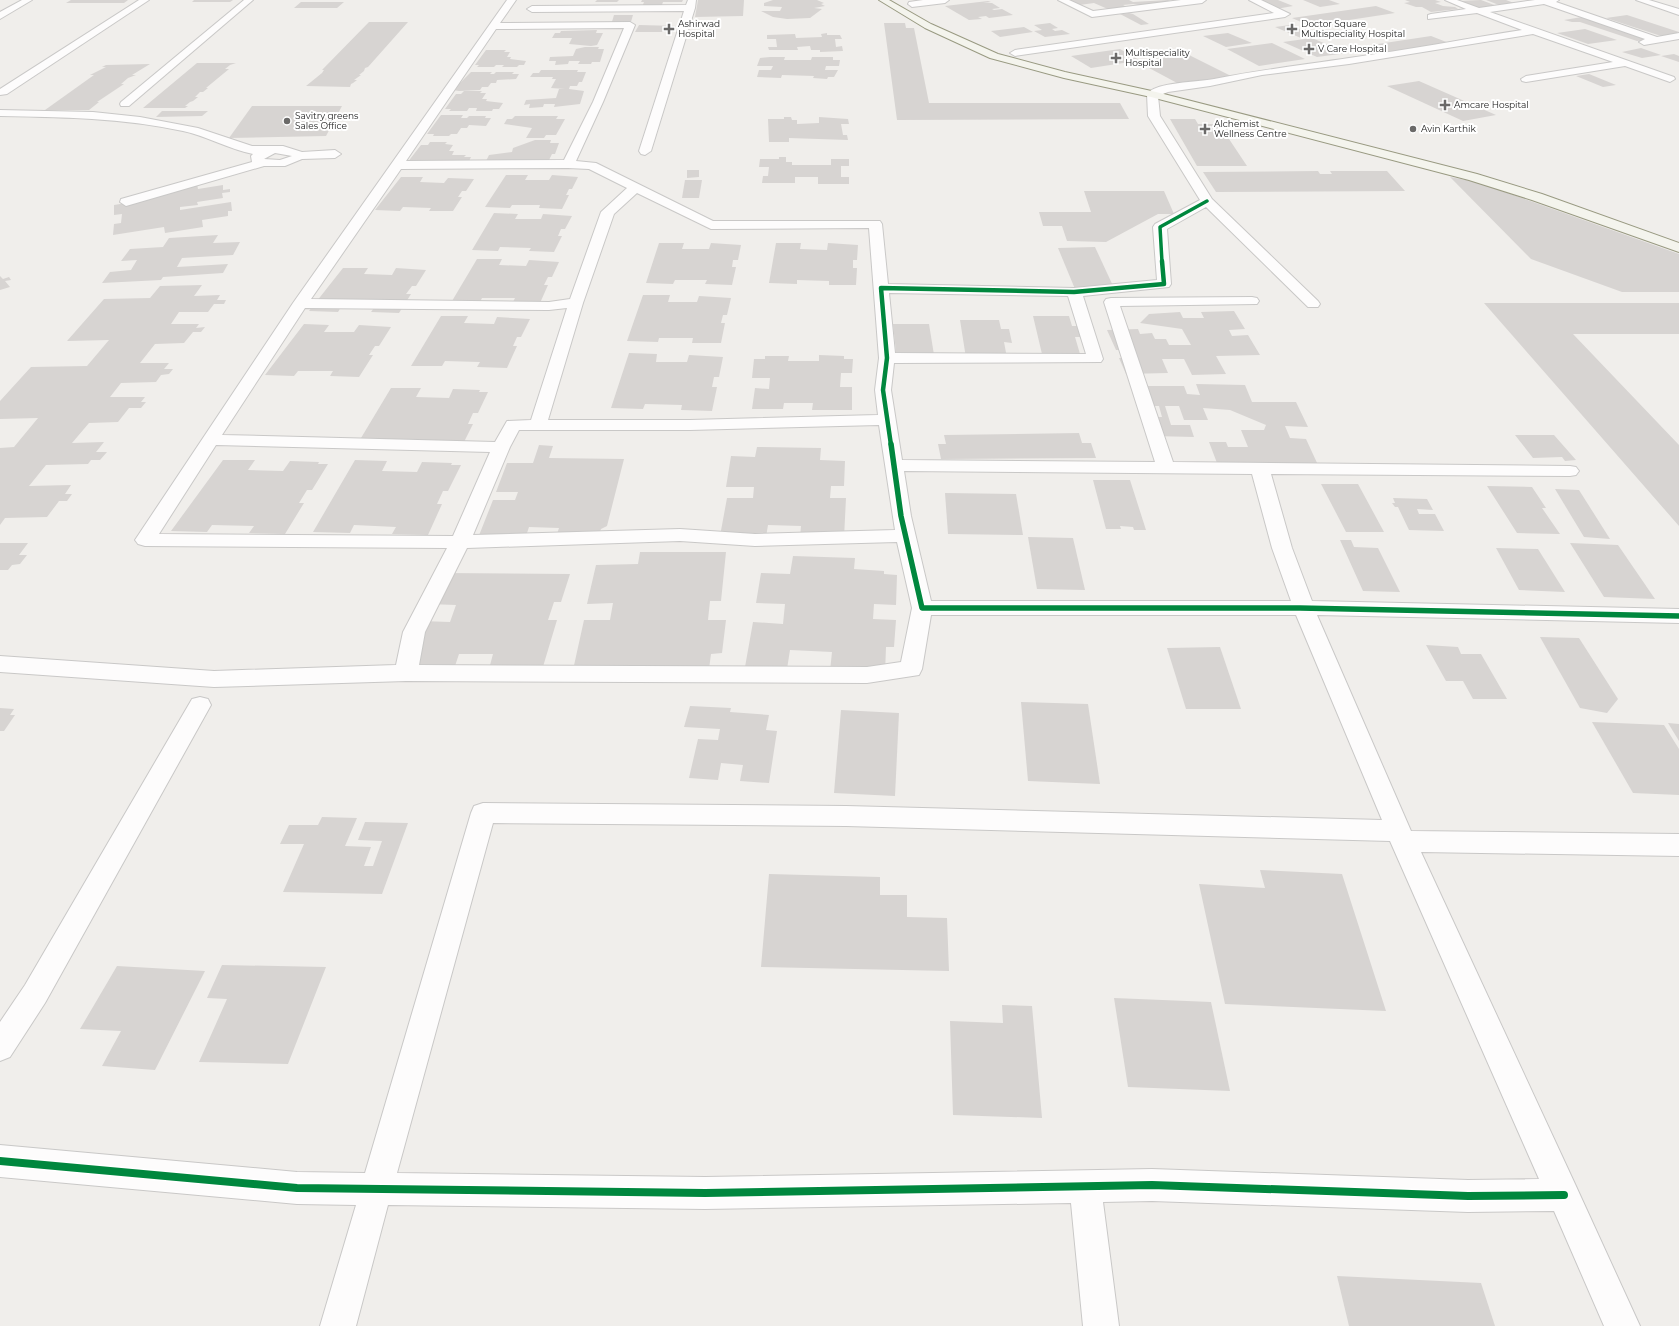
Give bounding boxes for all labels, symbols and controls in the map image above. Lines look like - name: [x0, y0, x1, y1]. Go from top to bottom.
- place label: Ashirwad Hospital: [678, 18, 720, 39]
- place label: Doctor Square Multispeciality Hospital: [1301, 18, 1405, 39]
- marker: Ashirwad Hospital: [663, 23, 675, 35]
- marker: Doctor Square Multispeciality Hospital: [1286, 23, 1298, 35]
- marker: V Care Hospital: [1303, 43, 1315, 55]
- place label: V Care Hospital: [1318, 43, 1387, 54]
- place label: Multispeciality Hospital: [1125, 47, 1190, 68]
- marker: Multispeciality Hospital: [1110, 52, 1122, 64]
- marker: Amcare Hospital: [1439, 99, 1451, 111]
- place label: Amcare Hospital: [1454, 99, 1529, 110]
- place label: Savitry greens Sales Office: [295, 110, 359, 131]
- marker: Savitry greens Sales Office: [282, 116, 292, 126]
- place label: Alchemist Wellness Centre: [1214, 118, 1287, 139]
- marker: Alchemist Wellness Centre: [1199, 123, 1211, 135]
- place label: Avin Karthik: [1421, 123, 1476, 134]
- marker: Avin Karthik: [1408, 124, 1418, 134]

